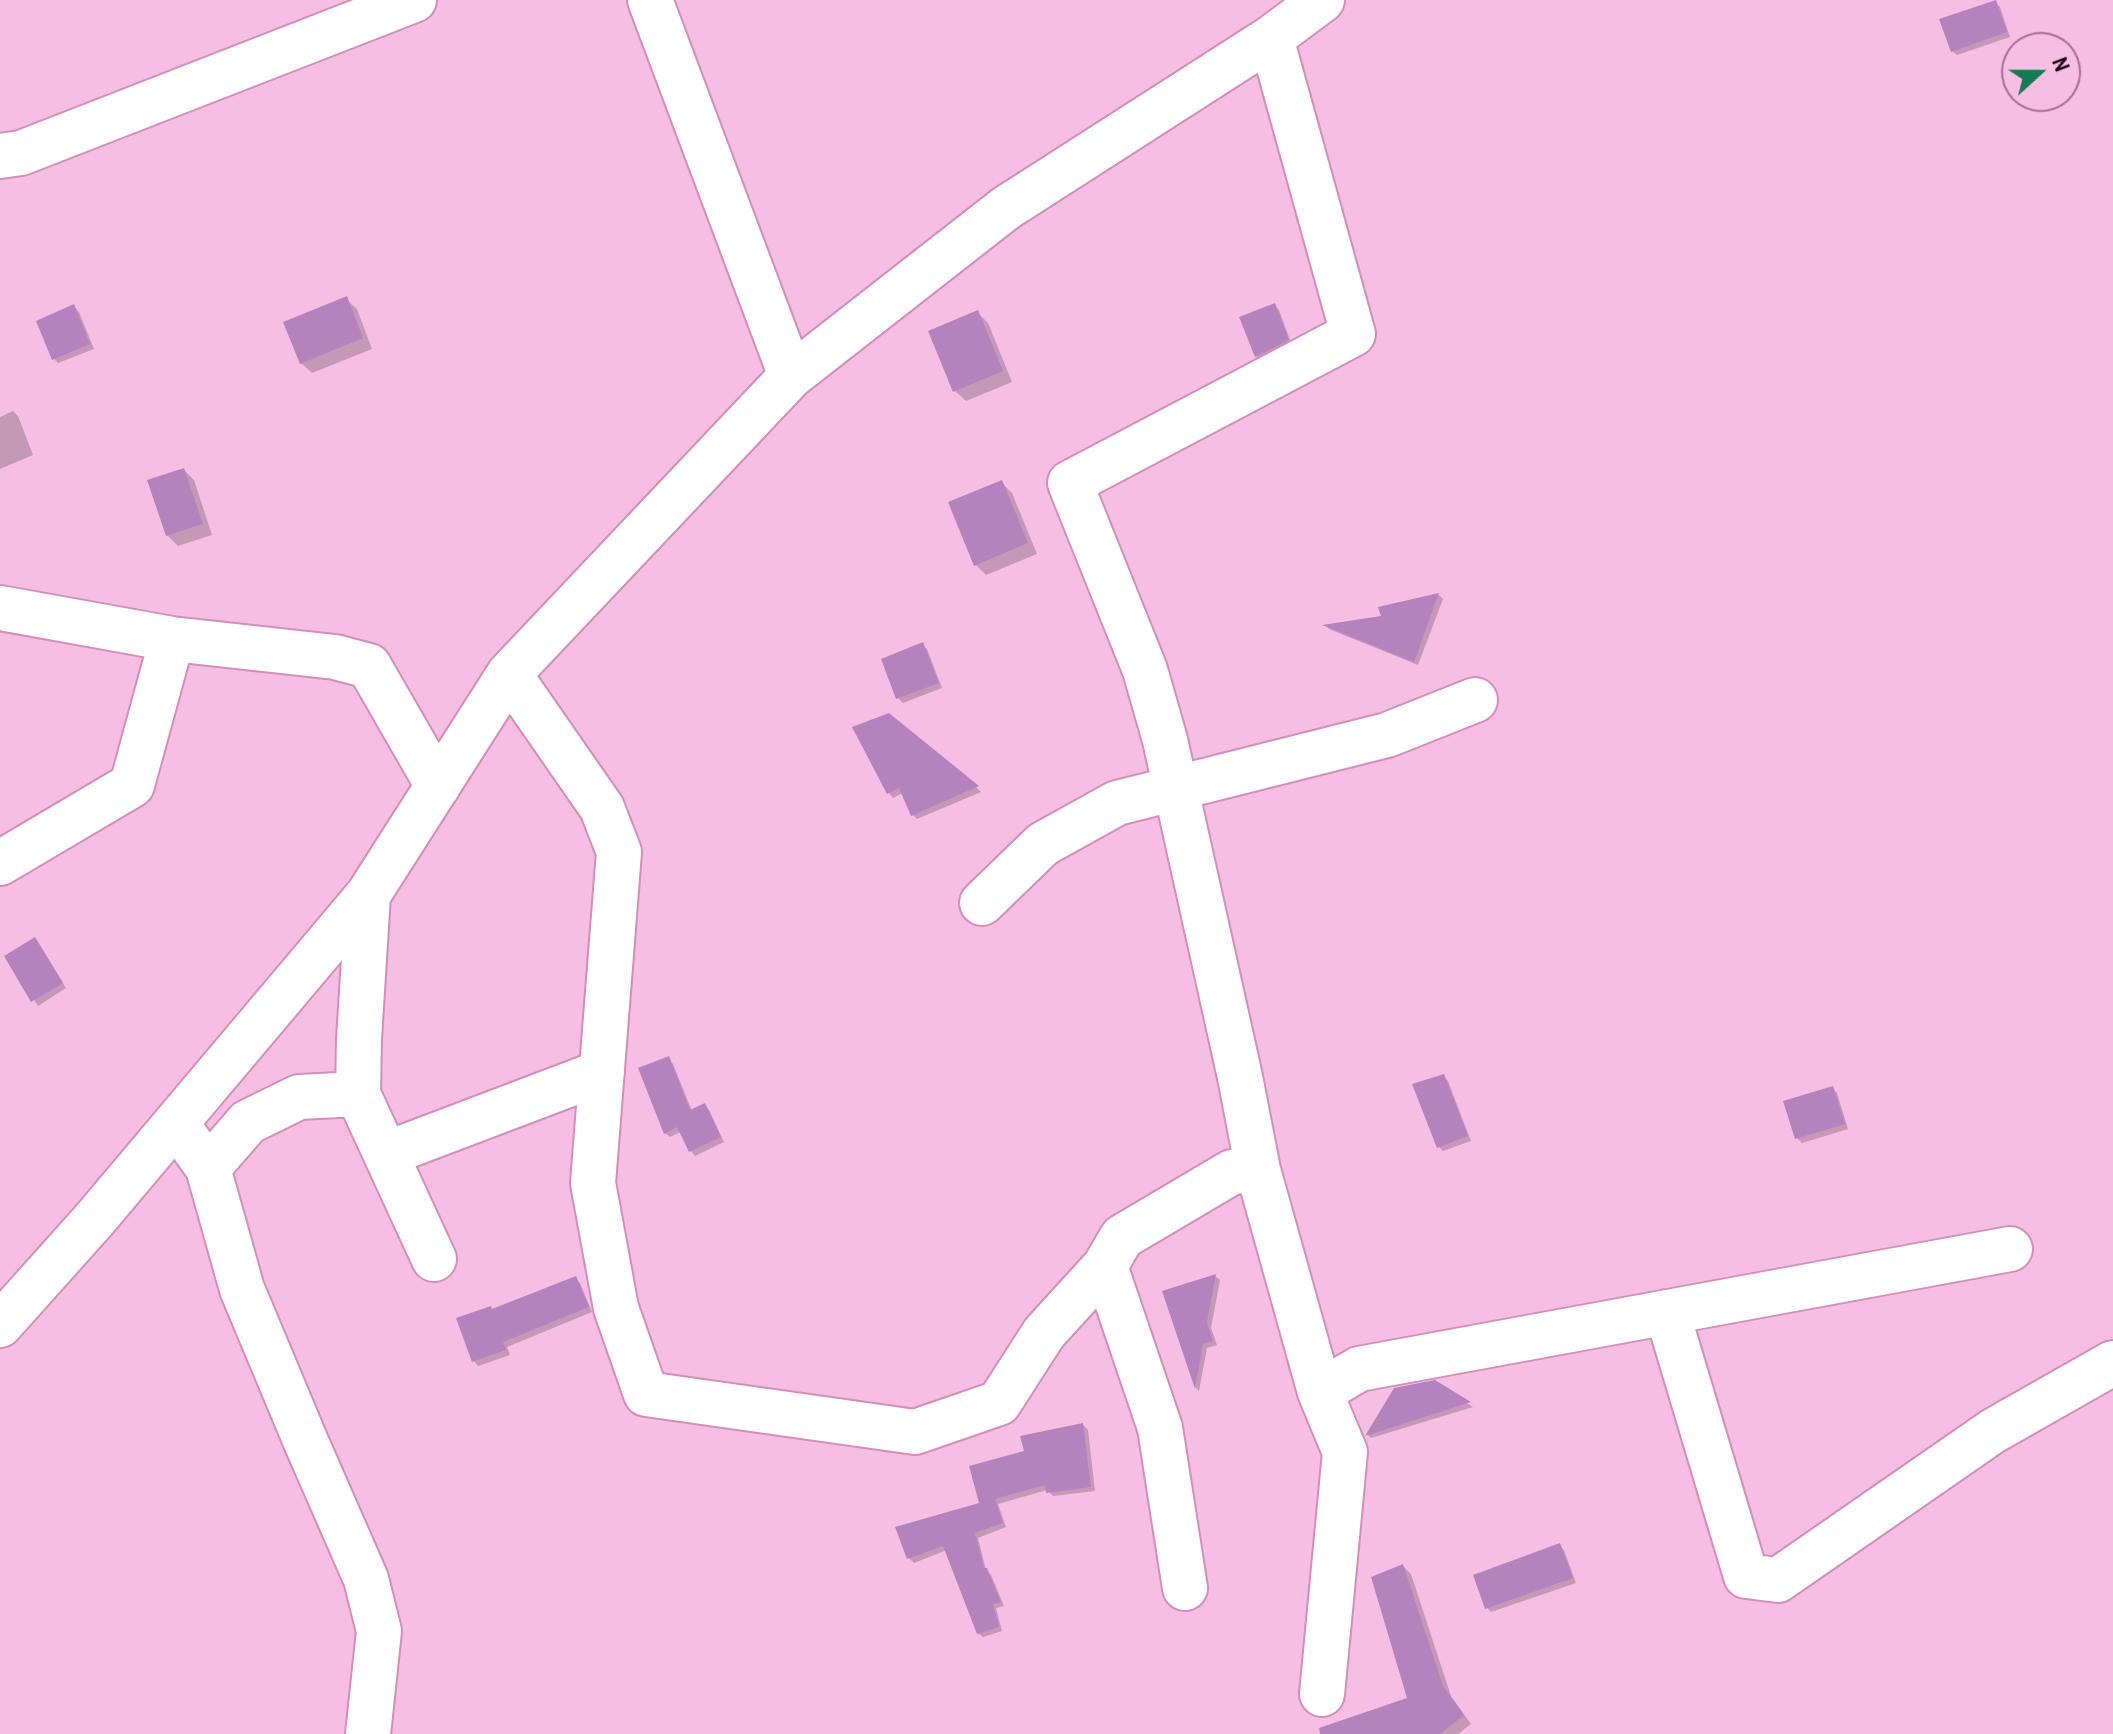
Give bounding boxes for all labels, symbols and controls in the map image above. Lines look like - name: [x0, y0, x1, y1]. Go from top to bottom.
- north arrow: [2001, 32, 2081, 112]
- text: N: [2045, 53, 2078, 76]

